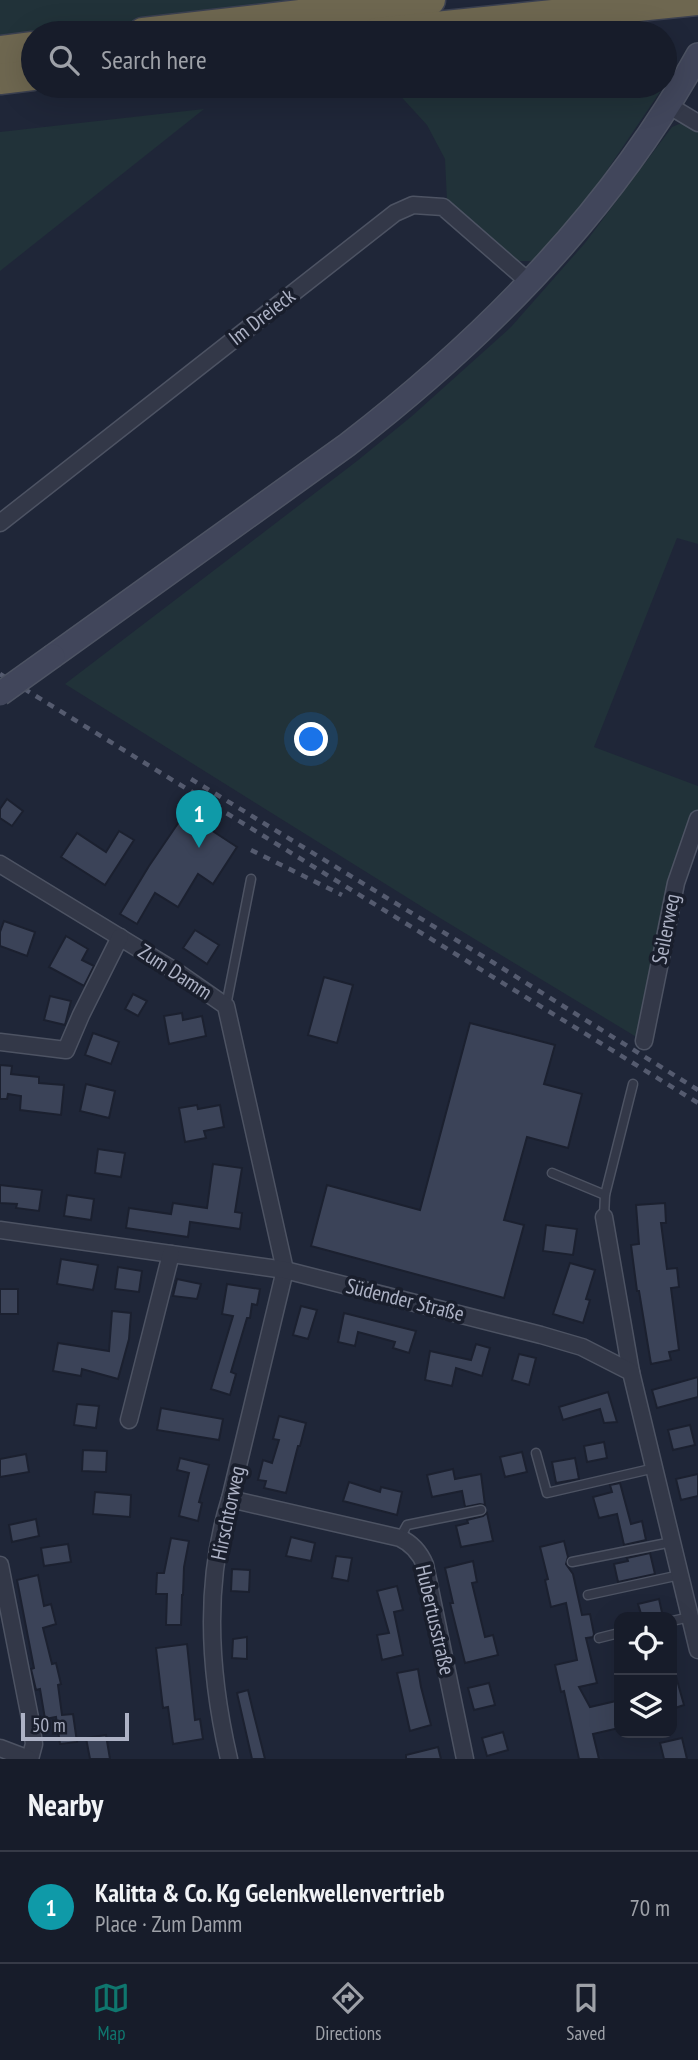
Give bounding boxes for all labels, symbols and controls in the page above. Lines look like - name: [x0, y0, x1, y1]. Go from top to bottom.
- search box: [21, 21, 677, 98]
- icon: search: [45, 41, 83, 79]
- text: Search here: [101, 43, 207, 76]
- street label: Im Dreieck: [223, 282, 300, 351]
- your location: [294, 722, 328, 756]
- pin: 1: [176, 790, 222, 848]
- street label: Seilerweg: [645, 891, 686, 966]
- street label: Zum Damm: [133, 938, 217, 1005]
- street label: Südender Straße: [343, 1272, 467, 1327]
- street label: Hirschtorweg: [204, 1463, 251, 1562]
- street label: Hubertusstraße: [410, 1562, 461, 1678]
- map controls: [614, 1612, 677, 1738]
- button: locate: [614, 1612, 677, 1675]
- button: layers: [614, 1675, 677, 1738]
- scale bar: [21, 1710, 130, 1742]
- text: 50 m: [32, 1713, 66, 1737]
- text: Nearby: [28, 1785, 103, 1824]
- text: Kalitta & Co. Kg Gelenkwellenvertrieb: [95, 1876, 444, 1909]
- text: 1: [46, 1893, 57, 1922]
- text: 70 m: [629, 1893, 670, 1922]
- text: Place · Zum Damm: [95, 1909, 242, 1938]
- tab: Map: [92, 1979, 130, 2045]
- tab: Directions: [315, 1979, 381, 2045]
- tab: Saved: [566, 1979, 606, 2045]

